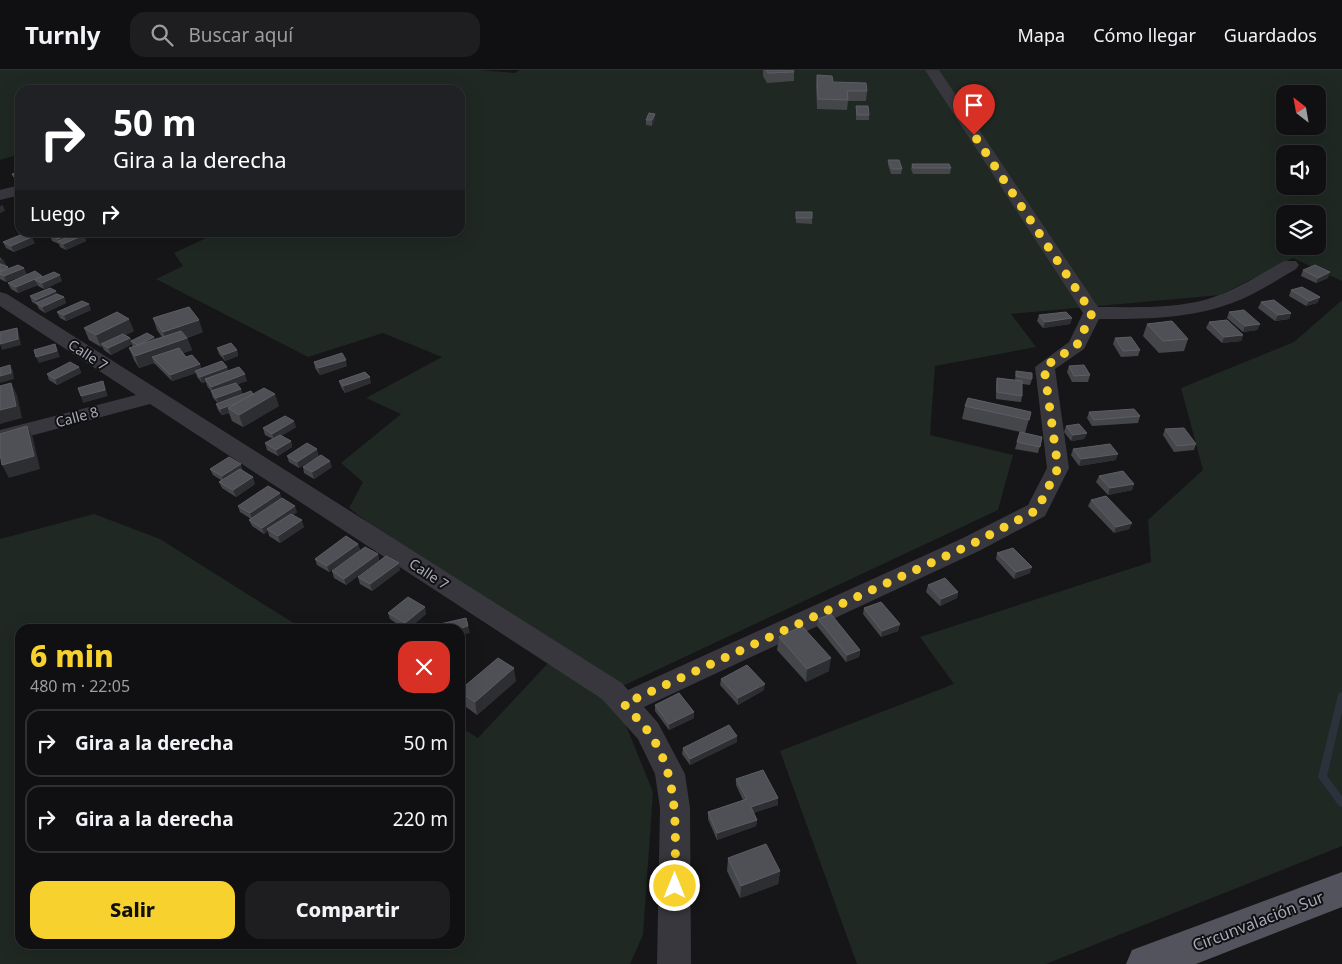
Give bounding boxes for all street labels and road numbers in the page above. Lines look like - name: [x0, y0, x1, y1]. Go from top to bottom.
- street label: Calle 7: [65, 335, 112, 374]
- street label: Calle 8: [53, 402, 100, 431]
- street label: Calle 7: [406, 554, 453, 593]
- street label: Circunvalación Sur: [1189, 886, 1327, 956]

